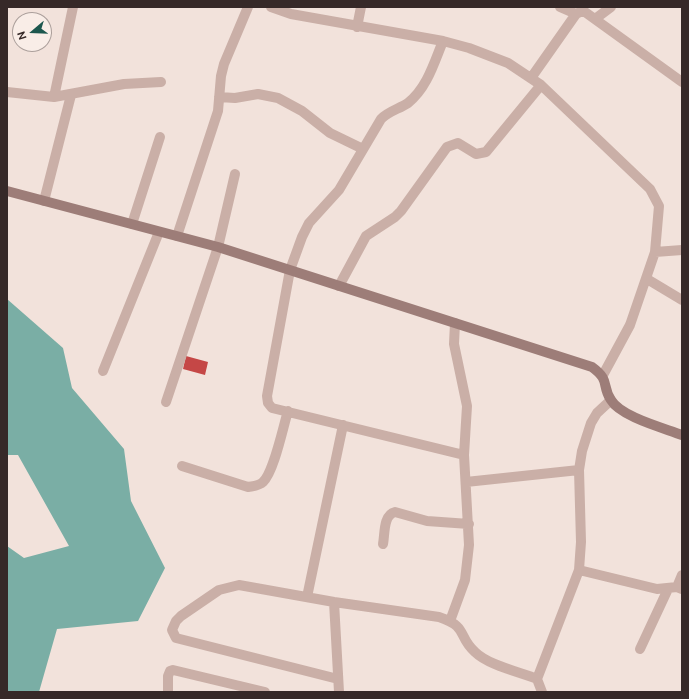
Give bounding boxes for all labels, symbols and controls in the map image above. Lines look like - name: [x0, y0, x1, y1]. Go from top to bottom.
- north arrow: [12, 12, 52, 52]
- text: N: [15, 30, 29, 41]

